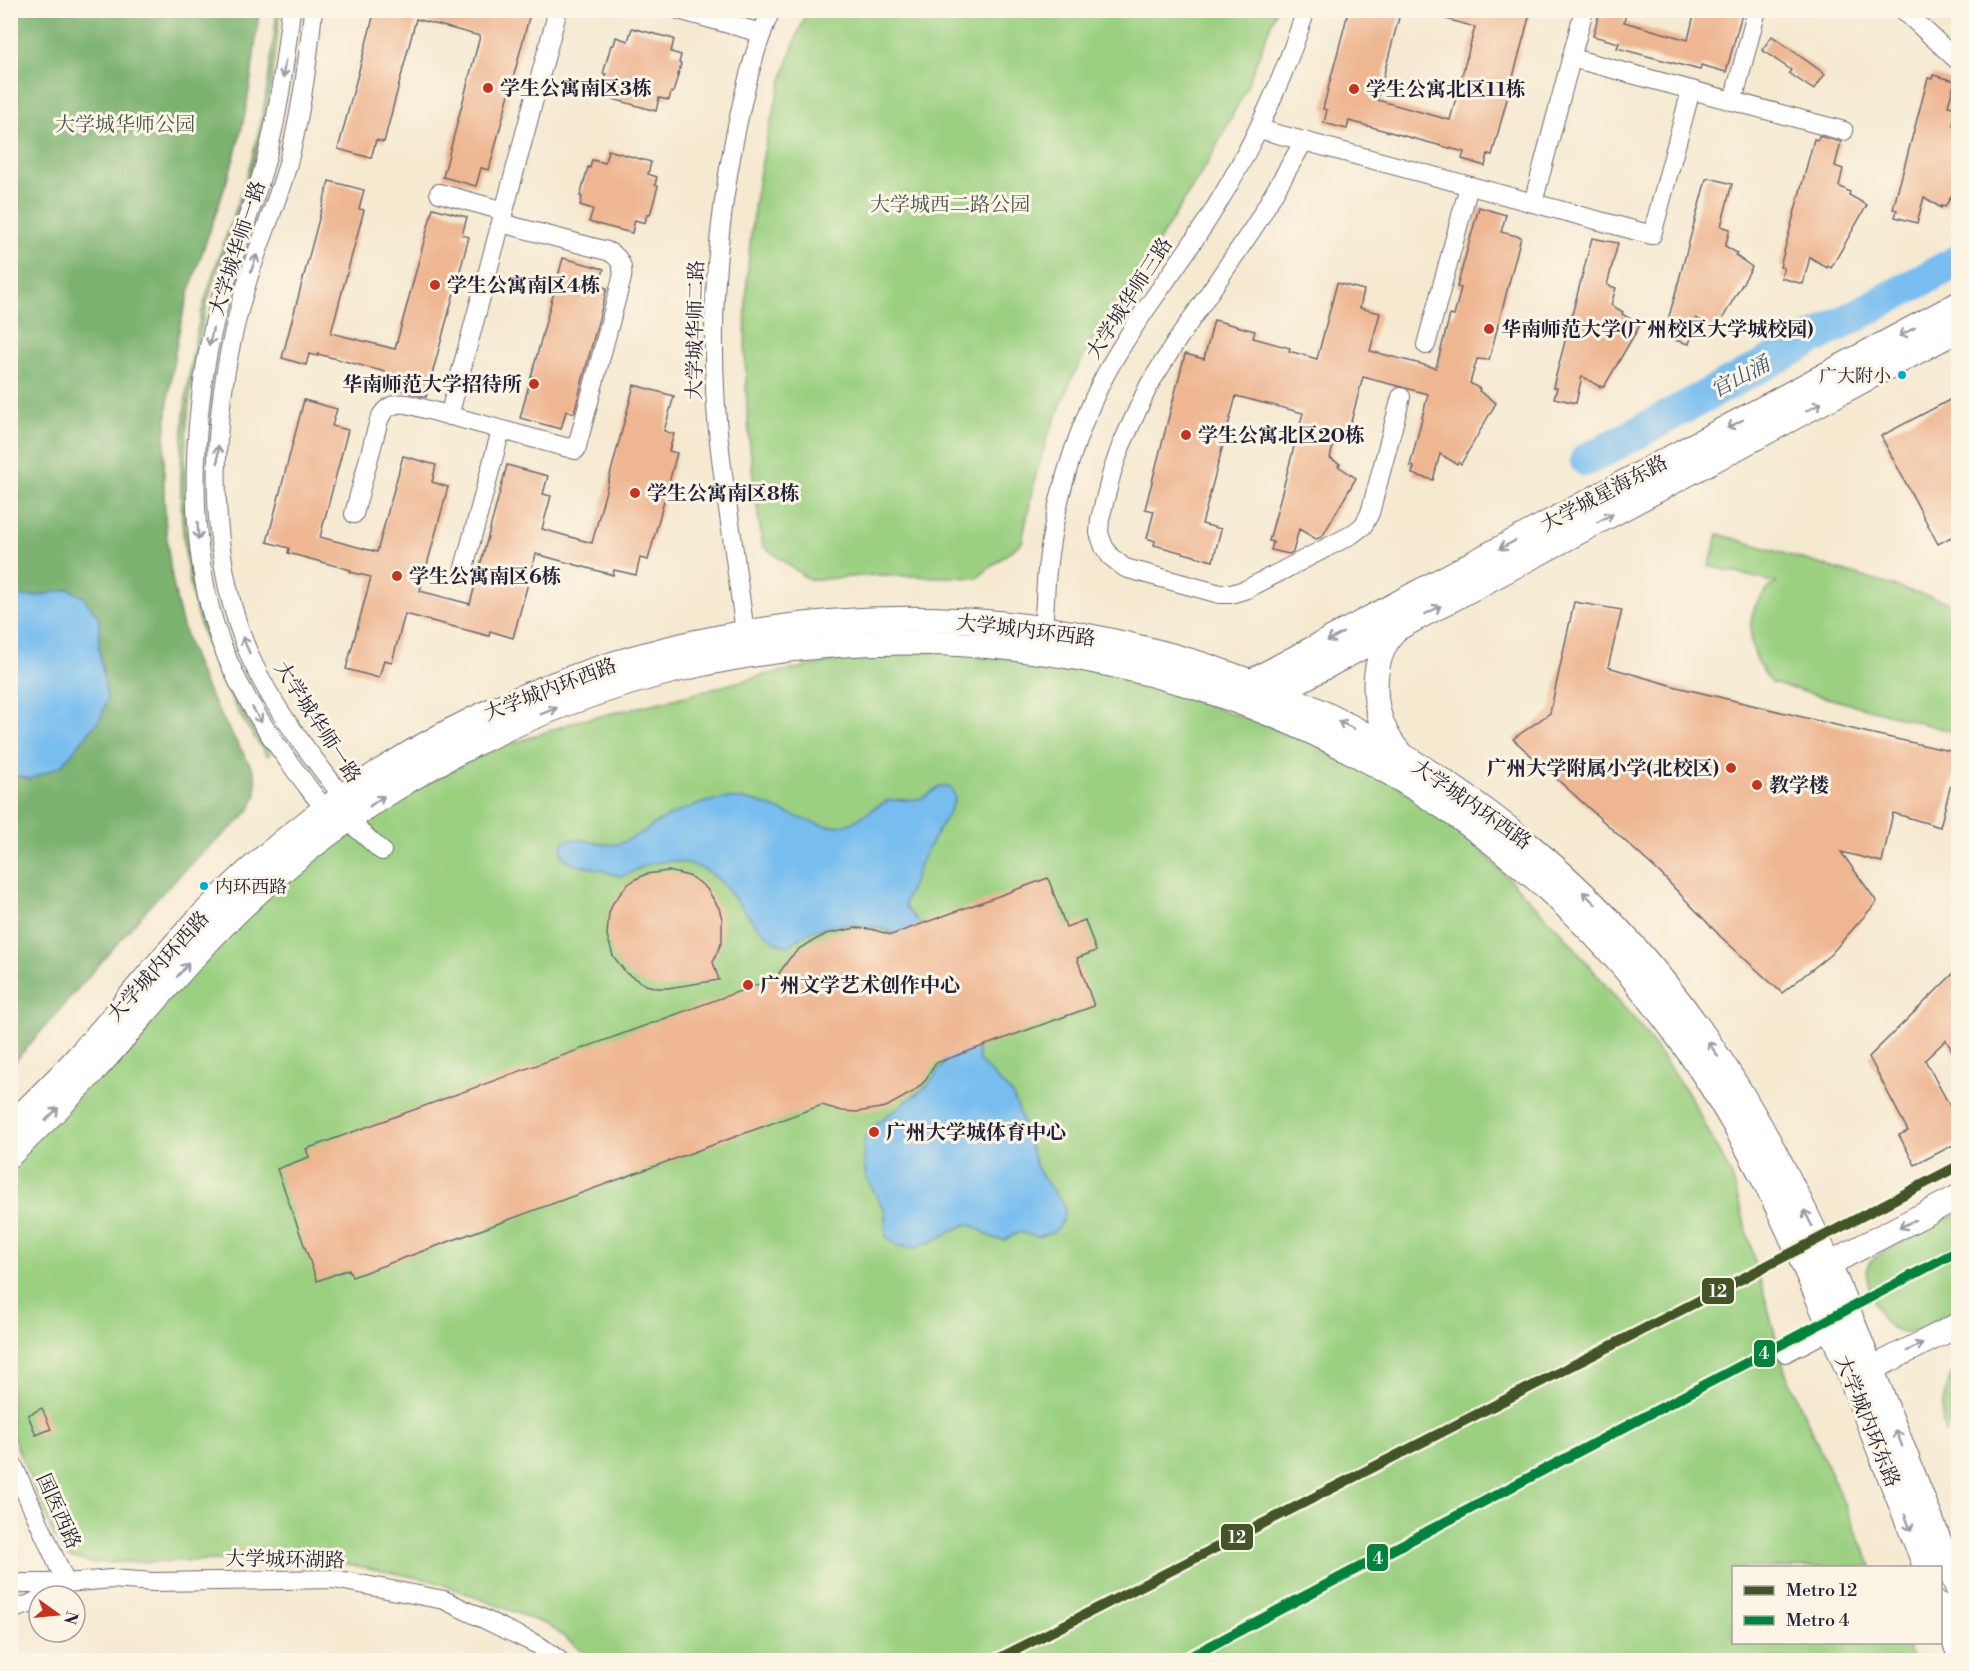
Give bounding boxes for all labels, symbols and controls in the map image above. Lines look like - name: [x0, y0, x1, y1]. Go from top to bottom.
- one-way arrow: [278, 58, 289, 78]
- place label: 学生公寓南区3栋: [500, 77, 652, 102]
- place label: 学生公寓北区11栋: [1366, 78, 1526, 103]
- marker: 学生公寓南区3栋: [481, 81, 495, 95]
- marker: 学生公寓北区11栋: [1347, 82, 1361, 96]
- park label: 大学城华师公园: [55, 113, 195, 138]
- street label: 大学城华师一路: [205, 178, 272, 319]
- park label: 大学城西二路公园: [870, 193, 1030, 218]
- street label: 大学城华师三路: [1082, 233, 1179, 364]
- one-way arrow: [249, 254, 260, 273]
- street label: 大学城华师二路: [683, 260, 710, 400]
- place label: 学生公寓南区4栋: [447, 274, 600, 299]
- marker: 学生公寓南区4栋: [428, 278, 442, 292]
- place label: 华南师范大学(广州校区大学城校园): [1501, 318, 1813, 343]
- marker: 华南师范大学(广州校区大学城校园): [1482, 322, 1496, 336]
- one-way arrow: [1899, 326, 1916, 338]
- one-way arrow: [205, 327, 216, 347]
- water label: 官山涌: [1707, 351, 1776, 404]
- place label: 广大附小: [1819, 365, 1891, 388]
- marker: 广大附小: [1896, 369, 1908, 381]
- place label: 华南师范大学招待所: [342, 373, 522, 398]
- marker: 华南师范大学招待所: [527, 377, 541, 391]
- one-way arrow: [1805, 401, 1822, 413]
- one-way arrow: [1727, 418, 1744, 430]
- place label: 学生公寓北区20栋: [1198, 424, 1365, 449]
- marker: 学生公寓北区20栋: [1179, 428, 1193, 442]
- one-way arrow: [212, 445, 224, 465]
- street label: 大学城星海东路: [1537, 450, 1672, 538]
- place label: 学生公寓南区8栋: [647, 482, 800, 507]
- marker: 学生公寓南区8栋: [628, 486, 642, 500]
- one-way arrow: [1596, 512, 1613, 524]
- one-way arrow: [193, 521, 204, 541]
- one-way arrow: [1499, 539, 1516, 551]
- place label: 学生公寓南区6栋: [409, 565, 562, 590]
- marker: 学生公寓南区6栋: [390, 569, 404, 583]
- one-way arrow: [1424, 604, 1441, 616]
- street label: 大学城内环西路: [955, 611, 1097, 652]
- one-way arrow: [1326, 631, 1344, 643]
- one-way arrow: [240, 637, 251, 655]
- street label: 大学城内环西路: [481, 654, 620, 727]
- street label: 大学城华师一路: [268, 657, 365, 788]
- one-way arrow: [540, 705, 558, 716]
- one-way arrow: [251, 706, 263, 723]
- one-way arrow: [1337, 719, 1355, 730]
- street label: 大学城内环西路: [1407, 755, 1536, 856]
- place label: 广州大学附属小学(北校区): [1487, 757, 1719, 782]
- marker: 广州大学附属小学(北校区): [1724, 761, 1738, 775]
- place label: 教学楼: [1769, 774, 1829, 799]
- marker: 教学楼: [1750, 778, 1764, 792]
- one-way arrow: [368, 795, 384, 807]
- place label: 内环西路: [215, 876, 287, 899]
- marker: 内环西路: [198, 880, 210, 892]
- one-way arrow: [1582, 891, 1597, 905]
- street label: 大学城内环西路: [103, 907, 215, 1027]
- one-way arrow: [176, 963, 190, 978]
- place label: 广州文学艺术创作中心: [760, 974, 960, 999]
- marker: 广州文学艺术创作中心: [741, 978, 755, 992]
- one-way arrow: [1706, 1040, 1719, 1057]
- one-way arrow: [45, 1107, 59, 1122]
- place label: 广州大学城体育中心: [886, 1121, 1066, 1146]
- marker: 广州大学城体育中心: [867, 1125, 881, 1139]
- one-way arrow: [1802, 1210, 1814, 1228]
- one-way arrow: [1898, 1219, 1916, 1230]
- line badge: 12: [1701, 1277, 1735, 1305]
- text: 12: [1709, 1282, 1727, 1302]
- line badge: 4: [1753, 1339, 1776, 1368]
- one-way arrow: [1906, 1341, 1923, 1353]
- text: 4: [1759, 1344, 1770, 1364]
- street label: 大学城内环东路: [1829, 1352, 1904, 1491]
- one-way arrow: [1893, 1429, 1904, 1447]
- street label: 国医西路: [30, 1470, 85, 1553]
- one-way arrow: [1904, 1514, 1915, 1532]
- line badge: 12: [1220, 1523, 1254, 1551]
- text: 12: [1228, 1528, 1246, 1548]
- line badge: 4: [1366, 1543, 1389, 1572]
- street label: 大学城环湖路: [225, 1547, 345, 1574]
- text: 4: [1373, 1549, 1384, 1569]
- legend: [1732, 1566, 1942, 1644]
- text: Metro 12: [1786, 1579, 1857, 1602]
- north arrow: [27, 1584, 87, 1644]
- text: N: [59, 1609, 82, 1627]
- text: Metro 4: [1786, 1609, 1850, 1632]

